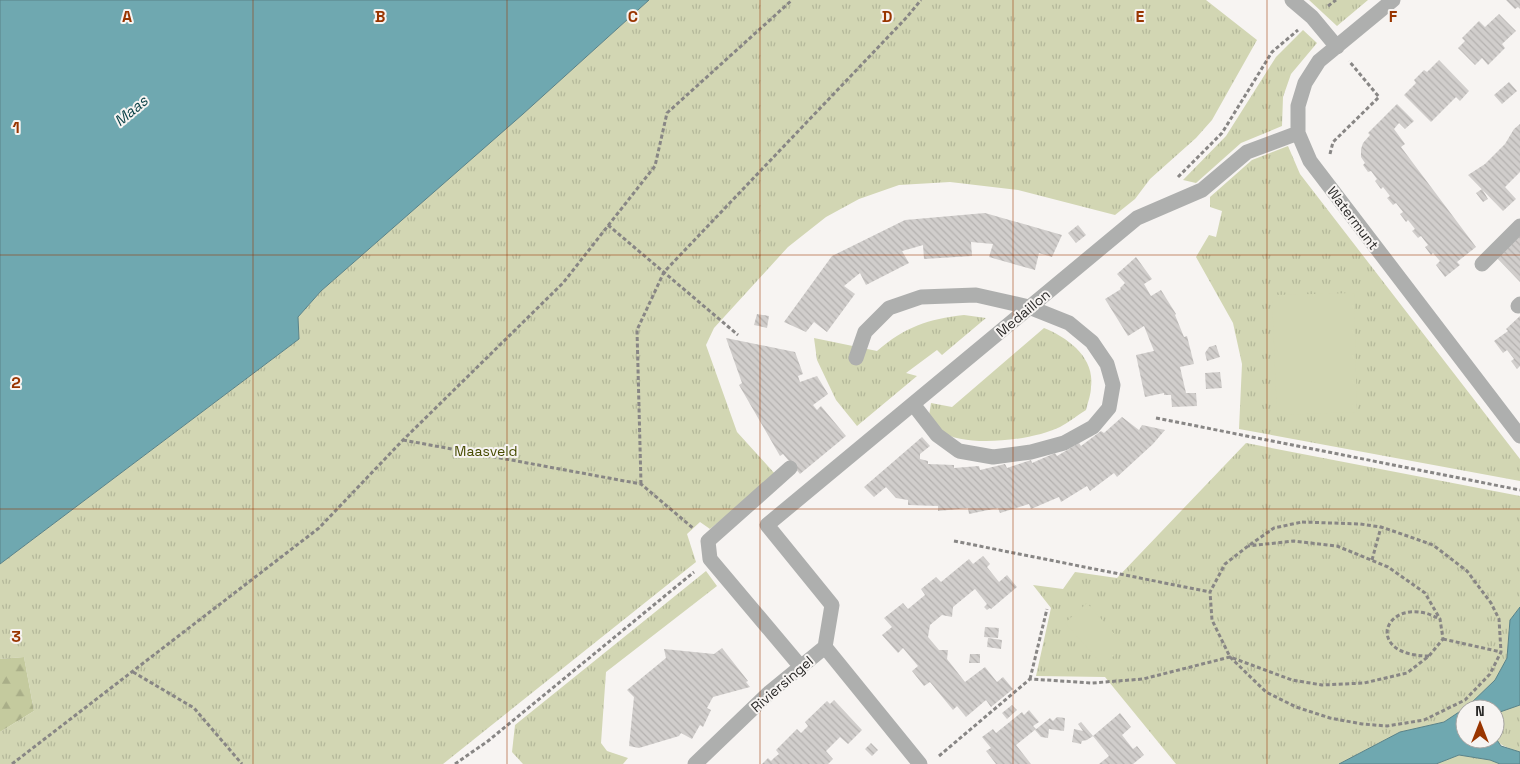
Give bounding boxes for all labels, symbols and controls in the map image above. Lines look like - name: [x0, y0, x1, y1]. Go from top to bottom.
- text: A: [122, 6, 132, 27]
- text: B: [375, 6, 385, 27]
- text: C: [628, 6, 638, 27]
- text: D: [882, 6, 892, 27]
- text: E: [1136, 6, 1145, 27]
- text: F: [1389, 6, 1398, 27]
- water label: Maas: [110, 90, 152, 130]
- text: 1: [12, 117, 20, 138]
- street label: Watermunt: [1323, 183, 1383, 253]
- street label: Medaillon: [992, 285, 1054, 341]
- text: 2: [11, 372, 21, 393]
- park label: Maasveld: [454, 442, 518, 460]
- text: 3: [11, 626, 21, 647]
- street label: Riviersingel: [747, 652, 817, 716]
- north arrow: [1455, 699, 1505, 749]
- text: N: [1475, 702, 1485, 720]

